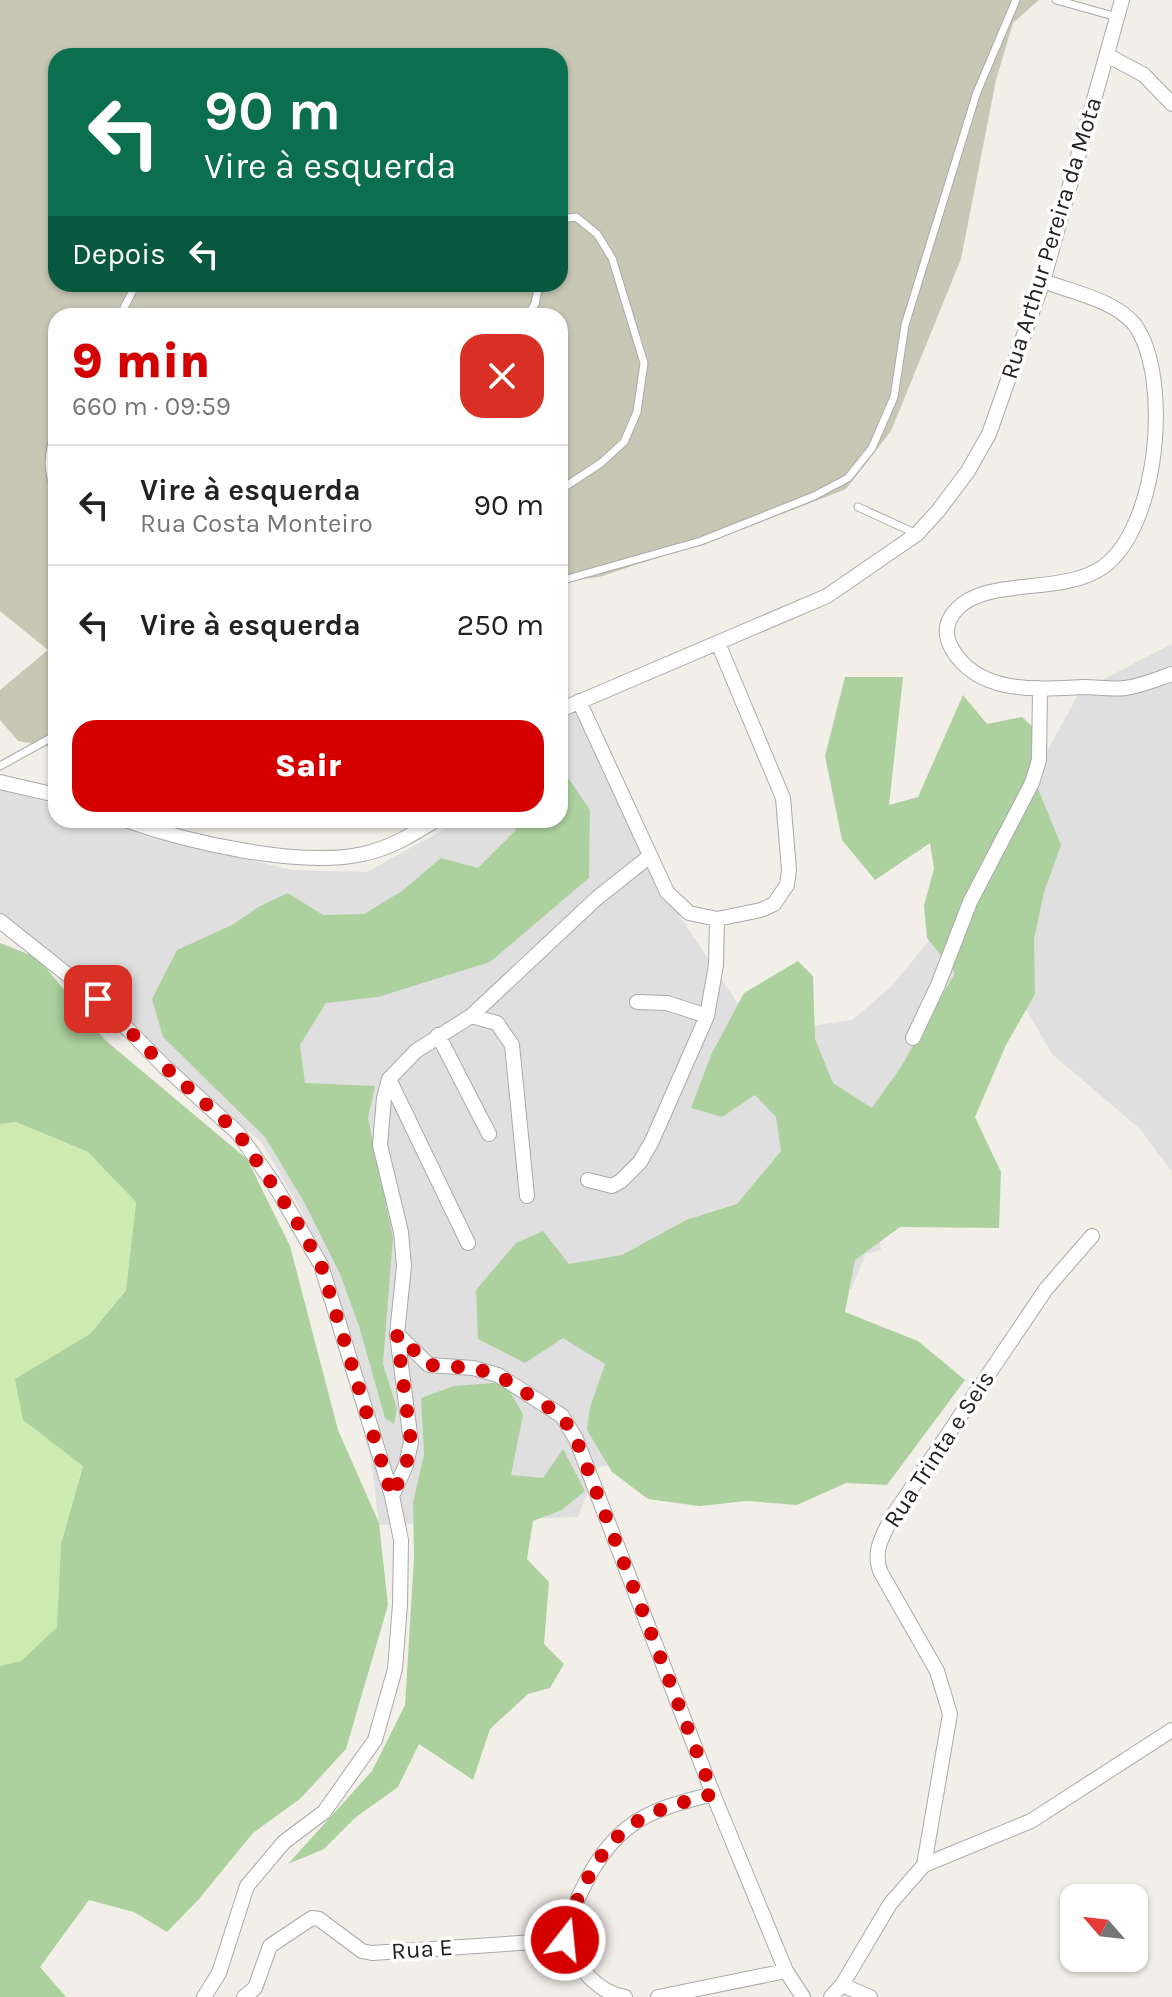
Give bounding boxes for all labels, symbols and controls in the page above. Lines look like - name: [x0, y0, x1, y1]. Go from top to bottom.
- text: 90 m: [204, 78, 341, 143]
- icon: left: [72, 80, 176, 184]
- street label: Rua Arthur Pereira da Mota: [995, 94, 1107, 382]
- text: Vire à esquerda: [204, 145, 456, 187]
- icon: left: [182, 232, 226, 276]
- text: Depois: [72, 236, 166, 272]
- text: 9 min: [72, 333, 210, 389]
- button: close: [460, 334, 544, 418]
- text: 660 m · 09:59: [72, 391, 231, 422]
- text: Vire à esquerda: [140, 472, 361, 508]
- icon: left: [72, 483, 116, 527]
- text: 90 m: [474, 487, 544, 523]
- text: Rua Costa Monteiro: [140, 508, 373, 539]
- icon: left: [72, 603, 116, 647]
- text: Vire à esquerda: [140, 607, 361, 643]
- text: 250 m: [457, 607, 544, 643]
- button: Sair: [72, 720, 544, 812]
- pin: [64, 965, 132, 1033]
- icon: arrive: [76, 977, 120, 1021]
- street label: Rua Trinta e Seis: [878, 1365, 1000, 1533]
- north arrow: [1060, 1884, 1148, 1972]
- map controls: [1060, 1884, 1148, 1972]
- position arrow: [523, 1898, 607, 1982]
- street label: Rua E: [390, 1933, 454, 1965]

